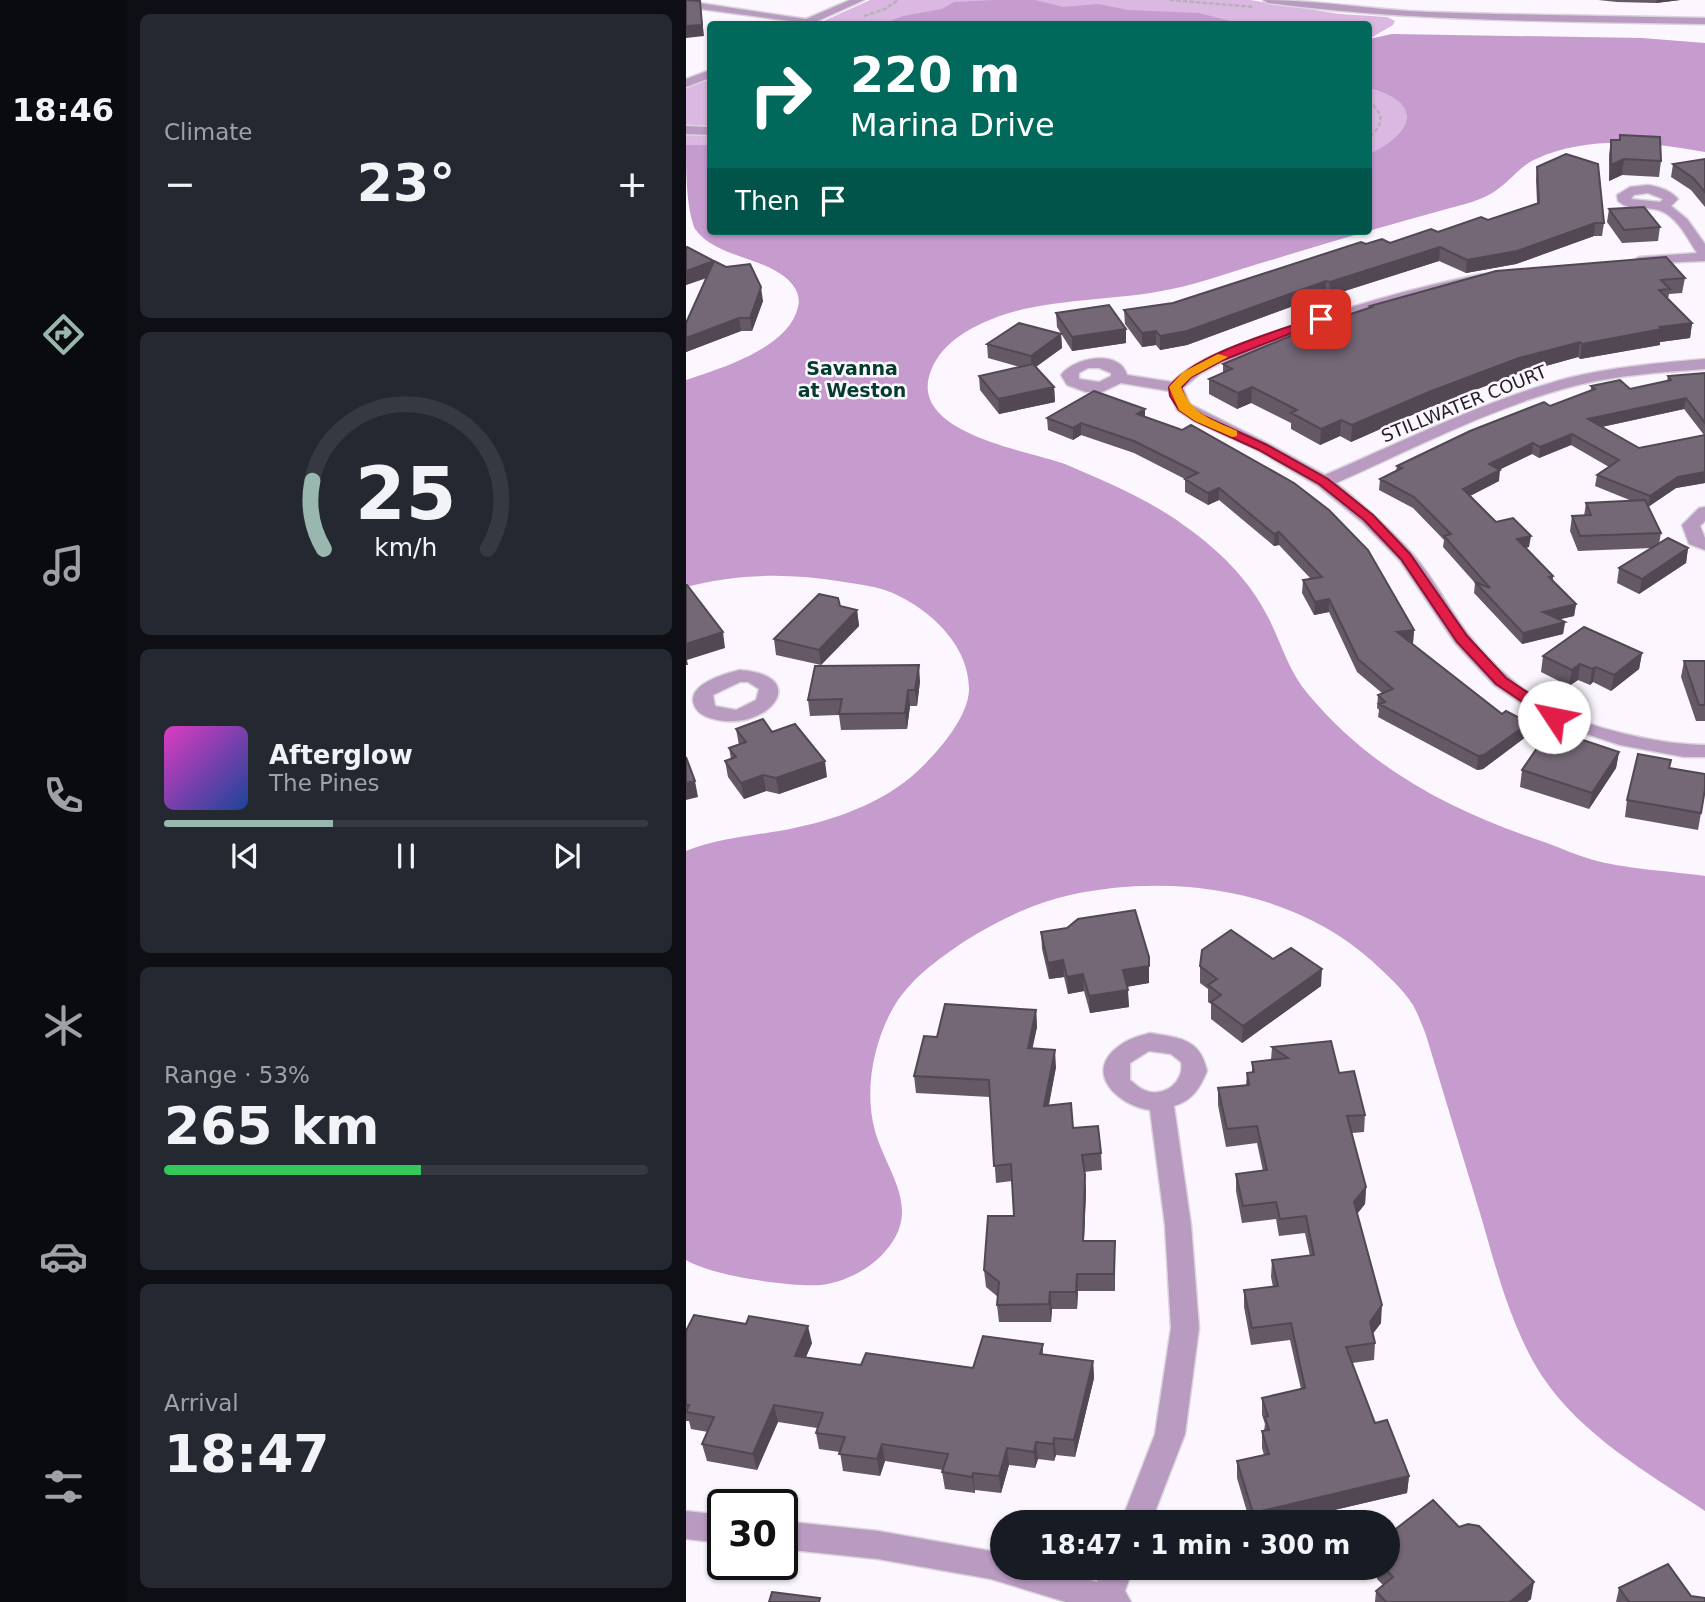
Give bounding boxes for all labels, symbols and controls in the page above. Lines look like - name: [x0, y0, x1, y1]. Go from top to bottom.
- text: 220 m: [850, 47, 1020, 104]
- icon: right: [735, 49, 826, 140]
- text: 18:46: [12, 91, 114, 129]
- text: Marina Drive: [850, 106, 1055, 144]
- text: Climate: [164, 119, 253, 145]
- text: 23°: [357, 153, 455, 213]
- text: −: [164, 162, 196, 206]
- text: +: [616, 162, 648, 206]
- icon: arrive: [814, 182, 852, 220]
- text: Then: [735, 186, 800, 216]
- pin: [1291, 289, 1351, 349]
- icon: arrive: [1302, 300, 1340, 338]
- icon: directions: [39, 310, 88, 359]
- district label: Savanna at Weston: [798, 357, 906, 401]
- street label: STILLWATER COURT: [1378, 360, 1551, 446]
- text: 25: [355, 452, 457, 537]
- text: km/h: [374, 533, 438, 562]
- icon: music: [39, 541, 88, 590]
- position arrow: [1517, 680, 1591, 754]
- text: Afterglow: [269, 740, 413, 770]
- text: The Pines: [269, 770, 380, 796]
- icon: phone: [39, 771, 88, 820]
- icon: previous: [226, 837, 264, 875]
- icon: pause: [387, 837, 425, 875]
- icon: next: [548, 837, 586, 875]
- icon: climate: [39, 1001, 88, 1050]
- text: Range · 53%: [164, 1062, 310, 1088]
- text: 265 km: [164, 1096, 379, 1156]
- icon: car: [39, 1232, 88, 1281]
- text: Arrival: [164, 1390, 239, 1416]
- text: 18:47: [164, 1424, 330, 1484]
- icon: filters: [39, 1462, 88, 1511]
- speed limit sign: 30: [707, 1489, 798, 1580]
- text: 18:47 · 1 min · 300 m: [1040, 1530, 1350, 1560]

